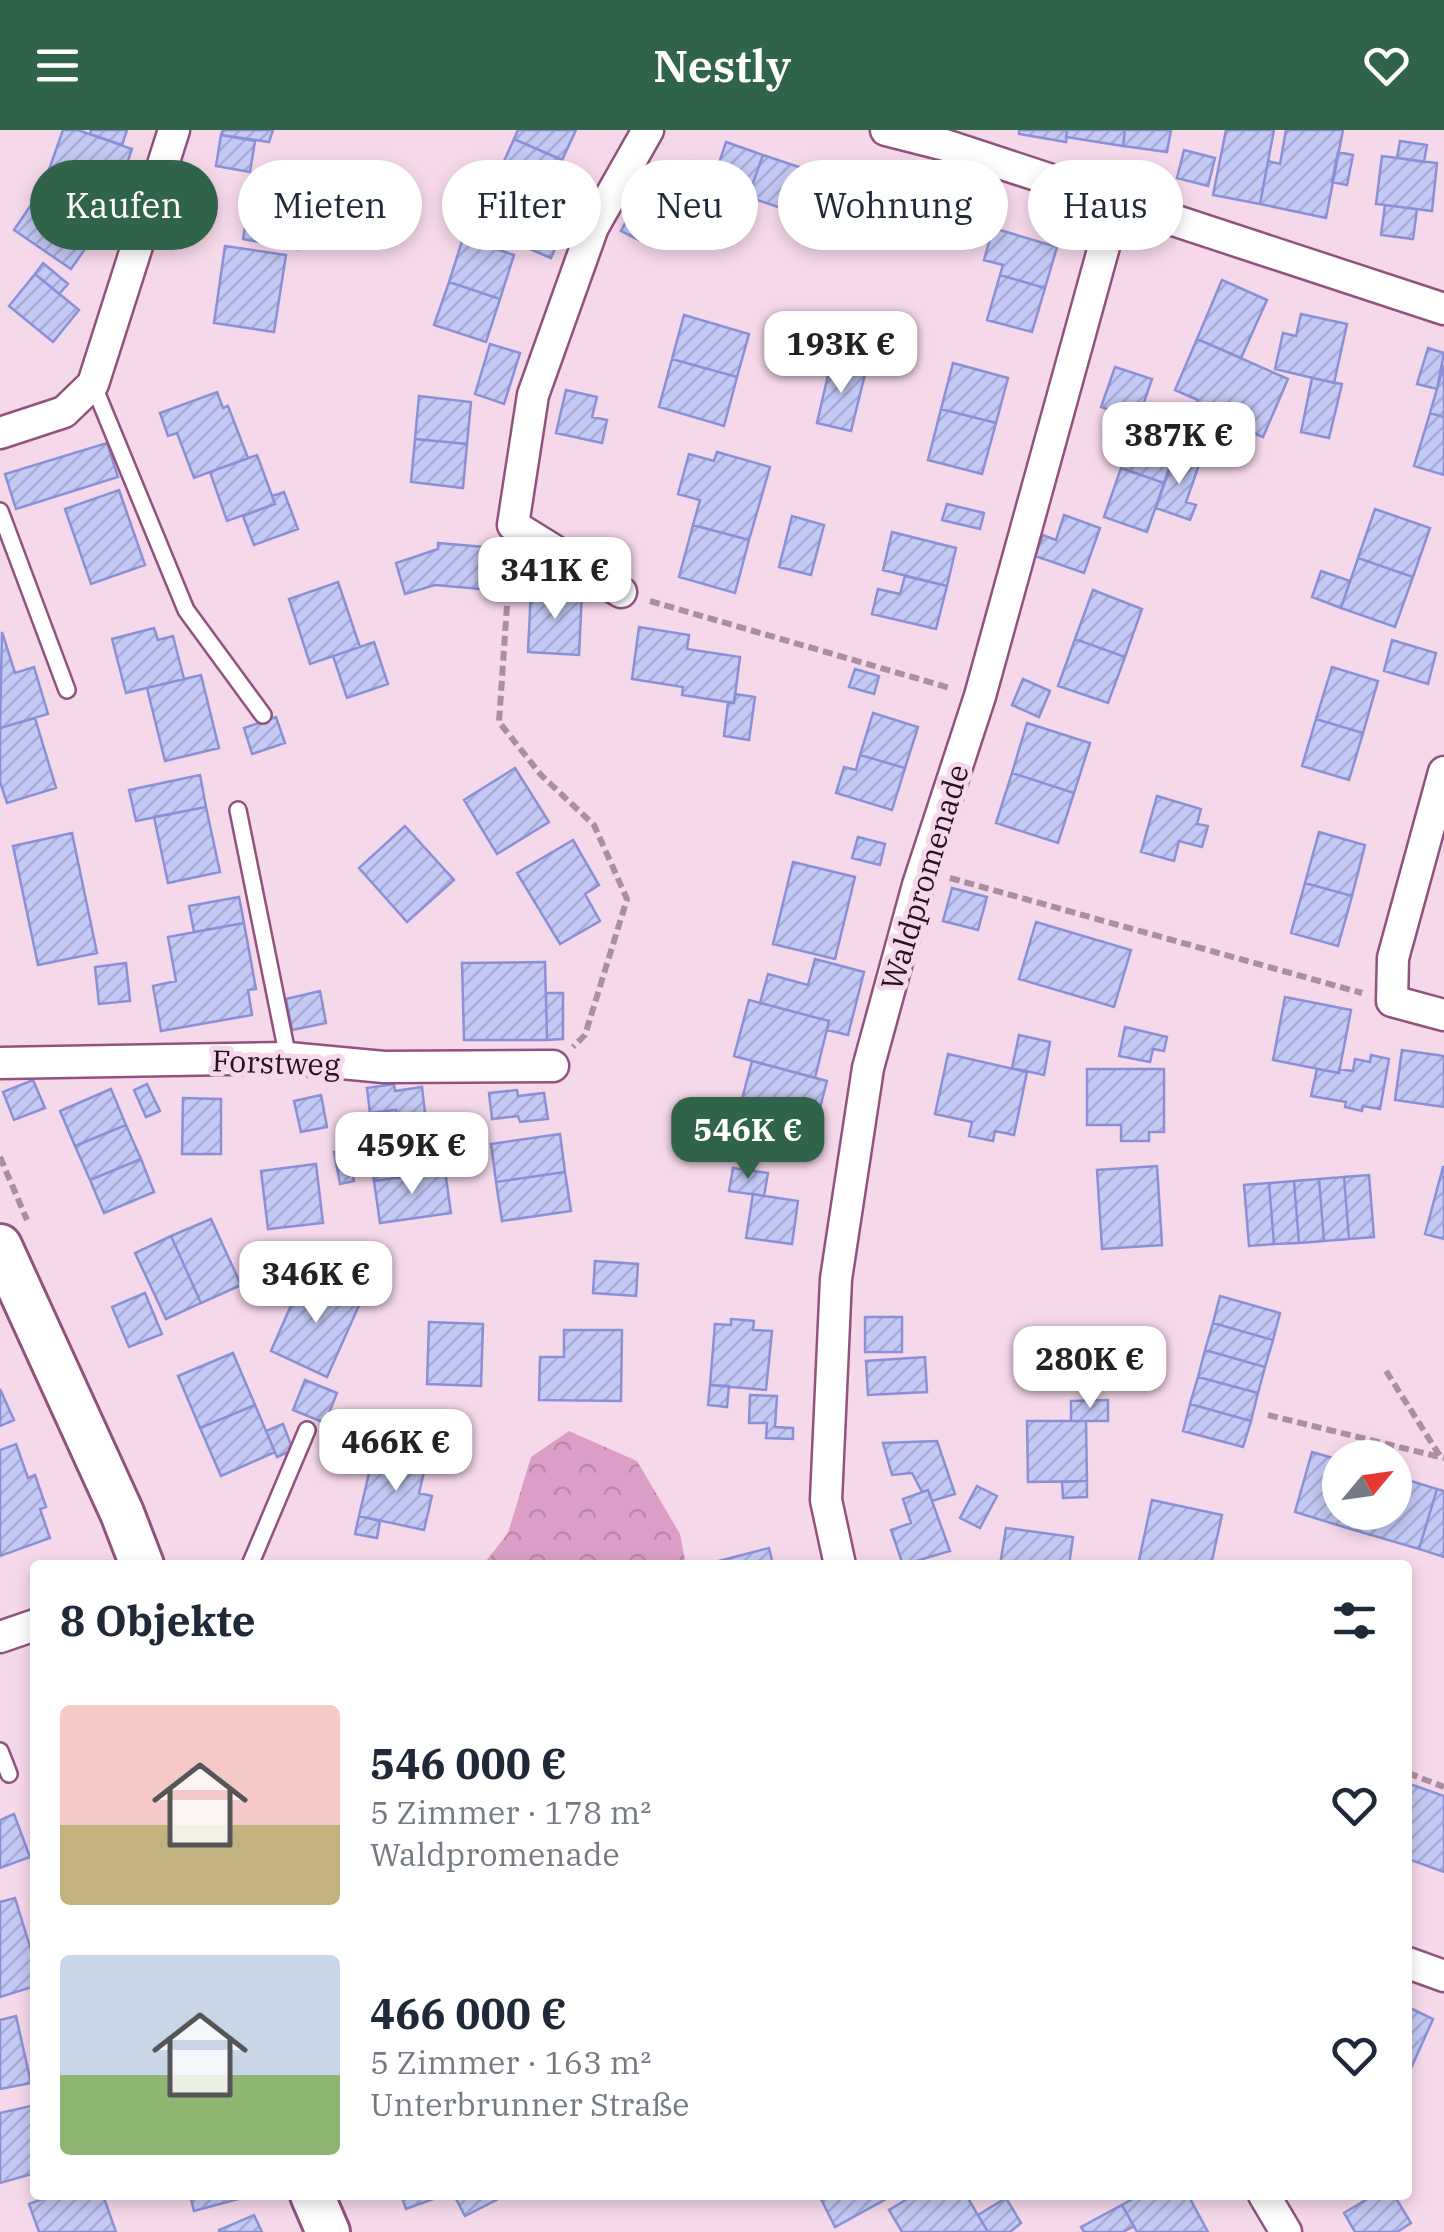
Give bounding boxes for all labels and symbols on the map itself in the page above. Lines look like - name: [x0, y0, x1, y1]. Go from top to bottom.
- pin: 193K €: [760, 311, 922, 396]
- pin: 387K €: [1098, 402, 1260, 487]
- pin: 341K €: [474, 537, 636, 622]
- street label: Waldpromenade: [871, 759, 977, 995]
- street label: Forstweg: [211, 1040, 341, 1084]
- pin: 546K €: [667, 1097, 829, 1182]
- pin: 459K €: [331, 1112, 493, 1197]
- pin: 346K €: [235, 1241, 397, 1326]
- pin: 280K €: [1009, 1326, 1171, 1411]
- pin: 466K €: [315, 1409, 477, 1494]
- north arrow: [1322, 1440, 1412, 1530]

